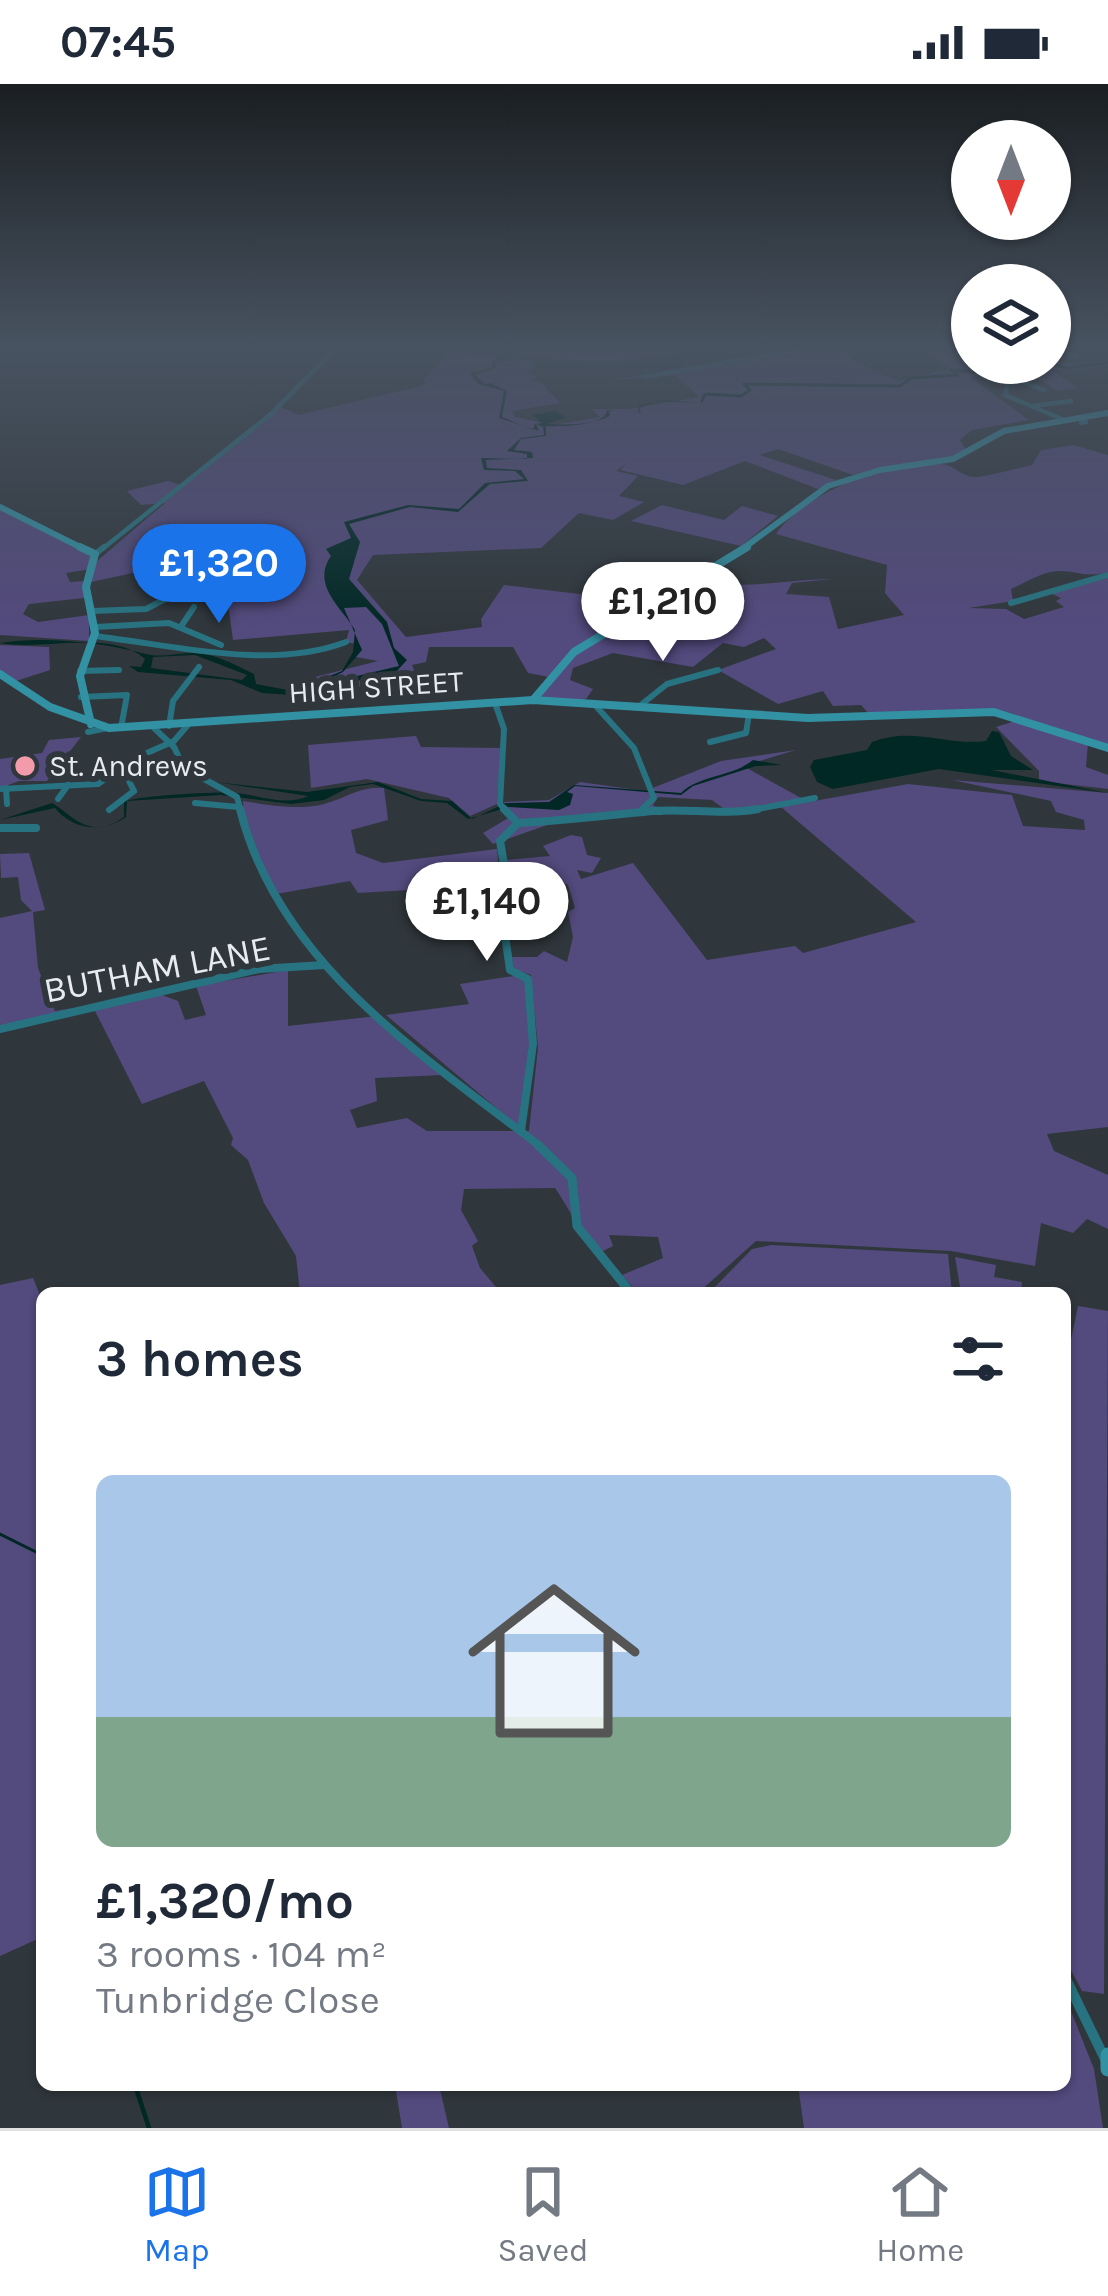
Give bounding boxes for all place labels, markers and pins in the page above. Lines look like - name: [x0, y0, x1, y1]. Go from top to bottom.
- pin: £1,320: [121, 524, 317, 626]
- pin: £1,210: [565, 562, 761, 664]
- place label: St. Andrews: [49, 748, 208, 784]
- marker: St. Andrews: [12, 753, 38, 779]
- pin: £1,140: [389, 862, 585, 964]

